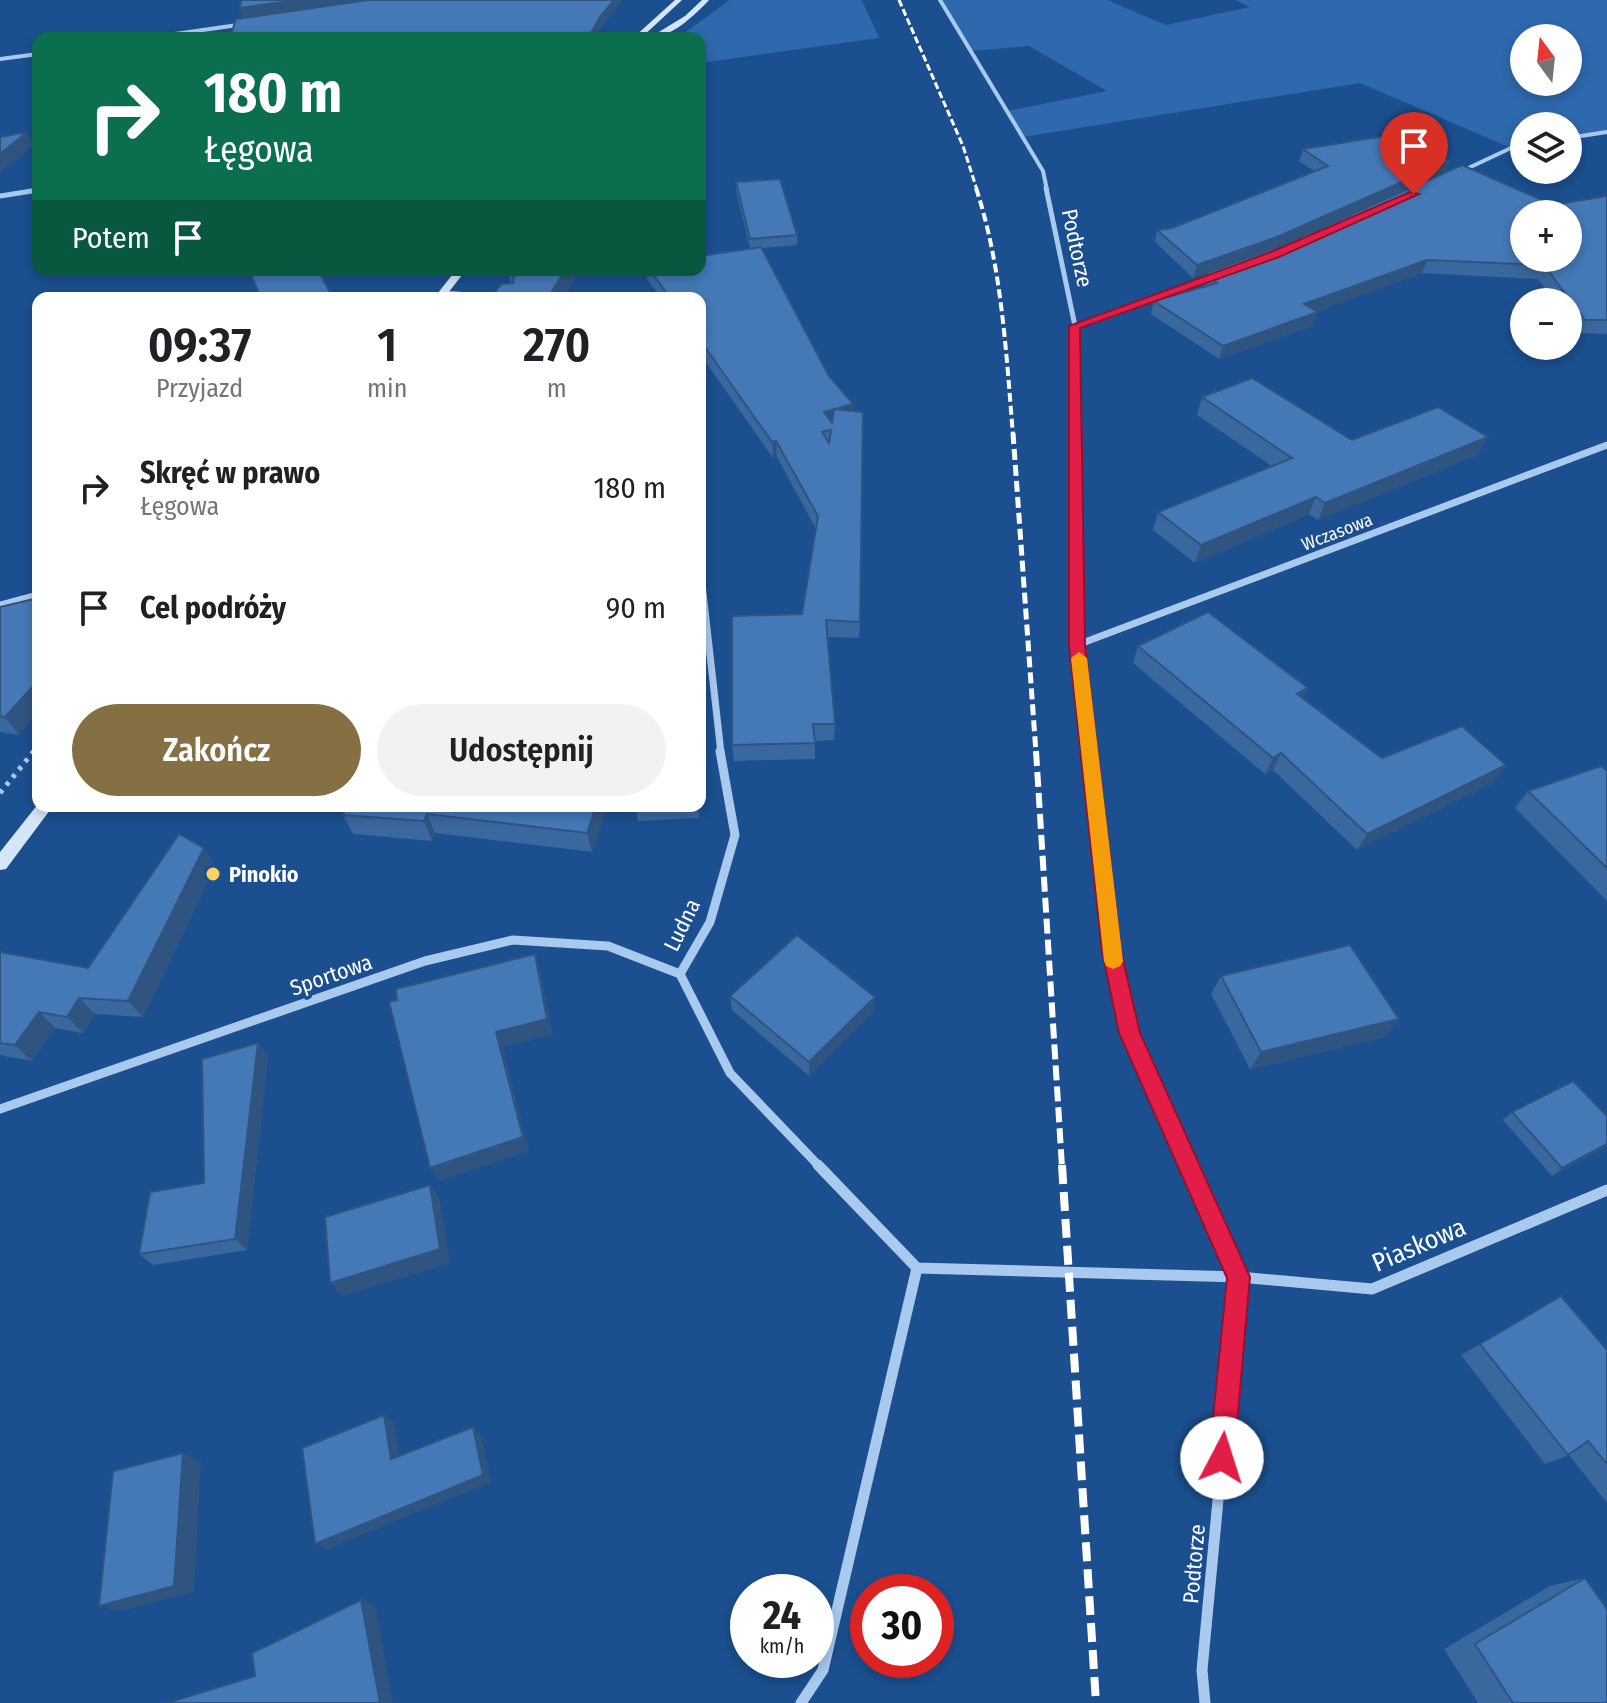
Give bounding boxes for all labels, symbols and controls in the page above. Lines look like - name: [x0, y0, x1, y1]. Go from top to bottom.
- north arrow: [1510, 24, 1582, 96]
- map controls: [1510, 24, 1582, 360]
- text: 180 m: [204, 60, 342, 127]
- icon: right: [72, 64, 176, 168]
- pin: [1380, 112, 1448, 194]
- button: layers: [1510, 112, 1582, 184]
- icon: arrive: [1392, 124, 1436, 168]
- text: Łęgowa: [204, 128, 314, 172]
- button: +: [1510, 200, 1582, 272]
- street label: Podtorze: [1056, 206, 1098, 290]
- icon: arrive: [166, 216, 210, 260]
- text: Potem: [72, 220, 150, 256]
- button: −: [1510, 288, 1582, 360]
- text: 09:37: [148, 316, 251, 374]
- text: 1: [377, 316, 397, 374]
- text: 270: [523, 316, 590, 374]
- text: Przyjazd: [156, 373, 243, 404]
- text: min: [367, 373, 407, 404]
- text: m: [547, 373, 567, 404]
- text: Skręć w prawo: [140, 455, 320, 491]
- icon: right: [72, 466, 116, 510]
- text: 180 m: [594, 470, 666, 506]
- text: Łęgowa: [140, 491, 219, 522]
- street label: Wczasowa: [1298, 508, 1376, 556]
- icon: arrive: [72, 586, 116, 630]
- text: Cel podróży: [140, 590, 286, 626]
- text: 90 m: [606, 590, 666, 626]
- button: Zakończ: [72, 704, 361, 796]
- button: Udostępnij: [377, 704, 666, 796]
- place label: Pinokio: [229, 861, 299, 888]
- marker: Pinokio: [204, 865, 222, 883]
- street label: Ludna: [658, 894, 706, 956]
- street label: Sportowa: [286, 948, 376, 1002]
- street label: Piaskowa: [1367, 1211, 1471, 1279]
- position arrow: [1180, 1416, 1264, 1500]
- street label: Podtorze: [1177, 1523, 1211, 1605]
- speed limit sign: 30: [850, 1574, 954, 1678]
- text: 24: [763, 1592, 801, 1640]
- text: km/h: [760, 1634, 804, 1658]

